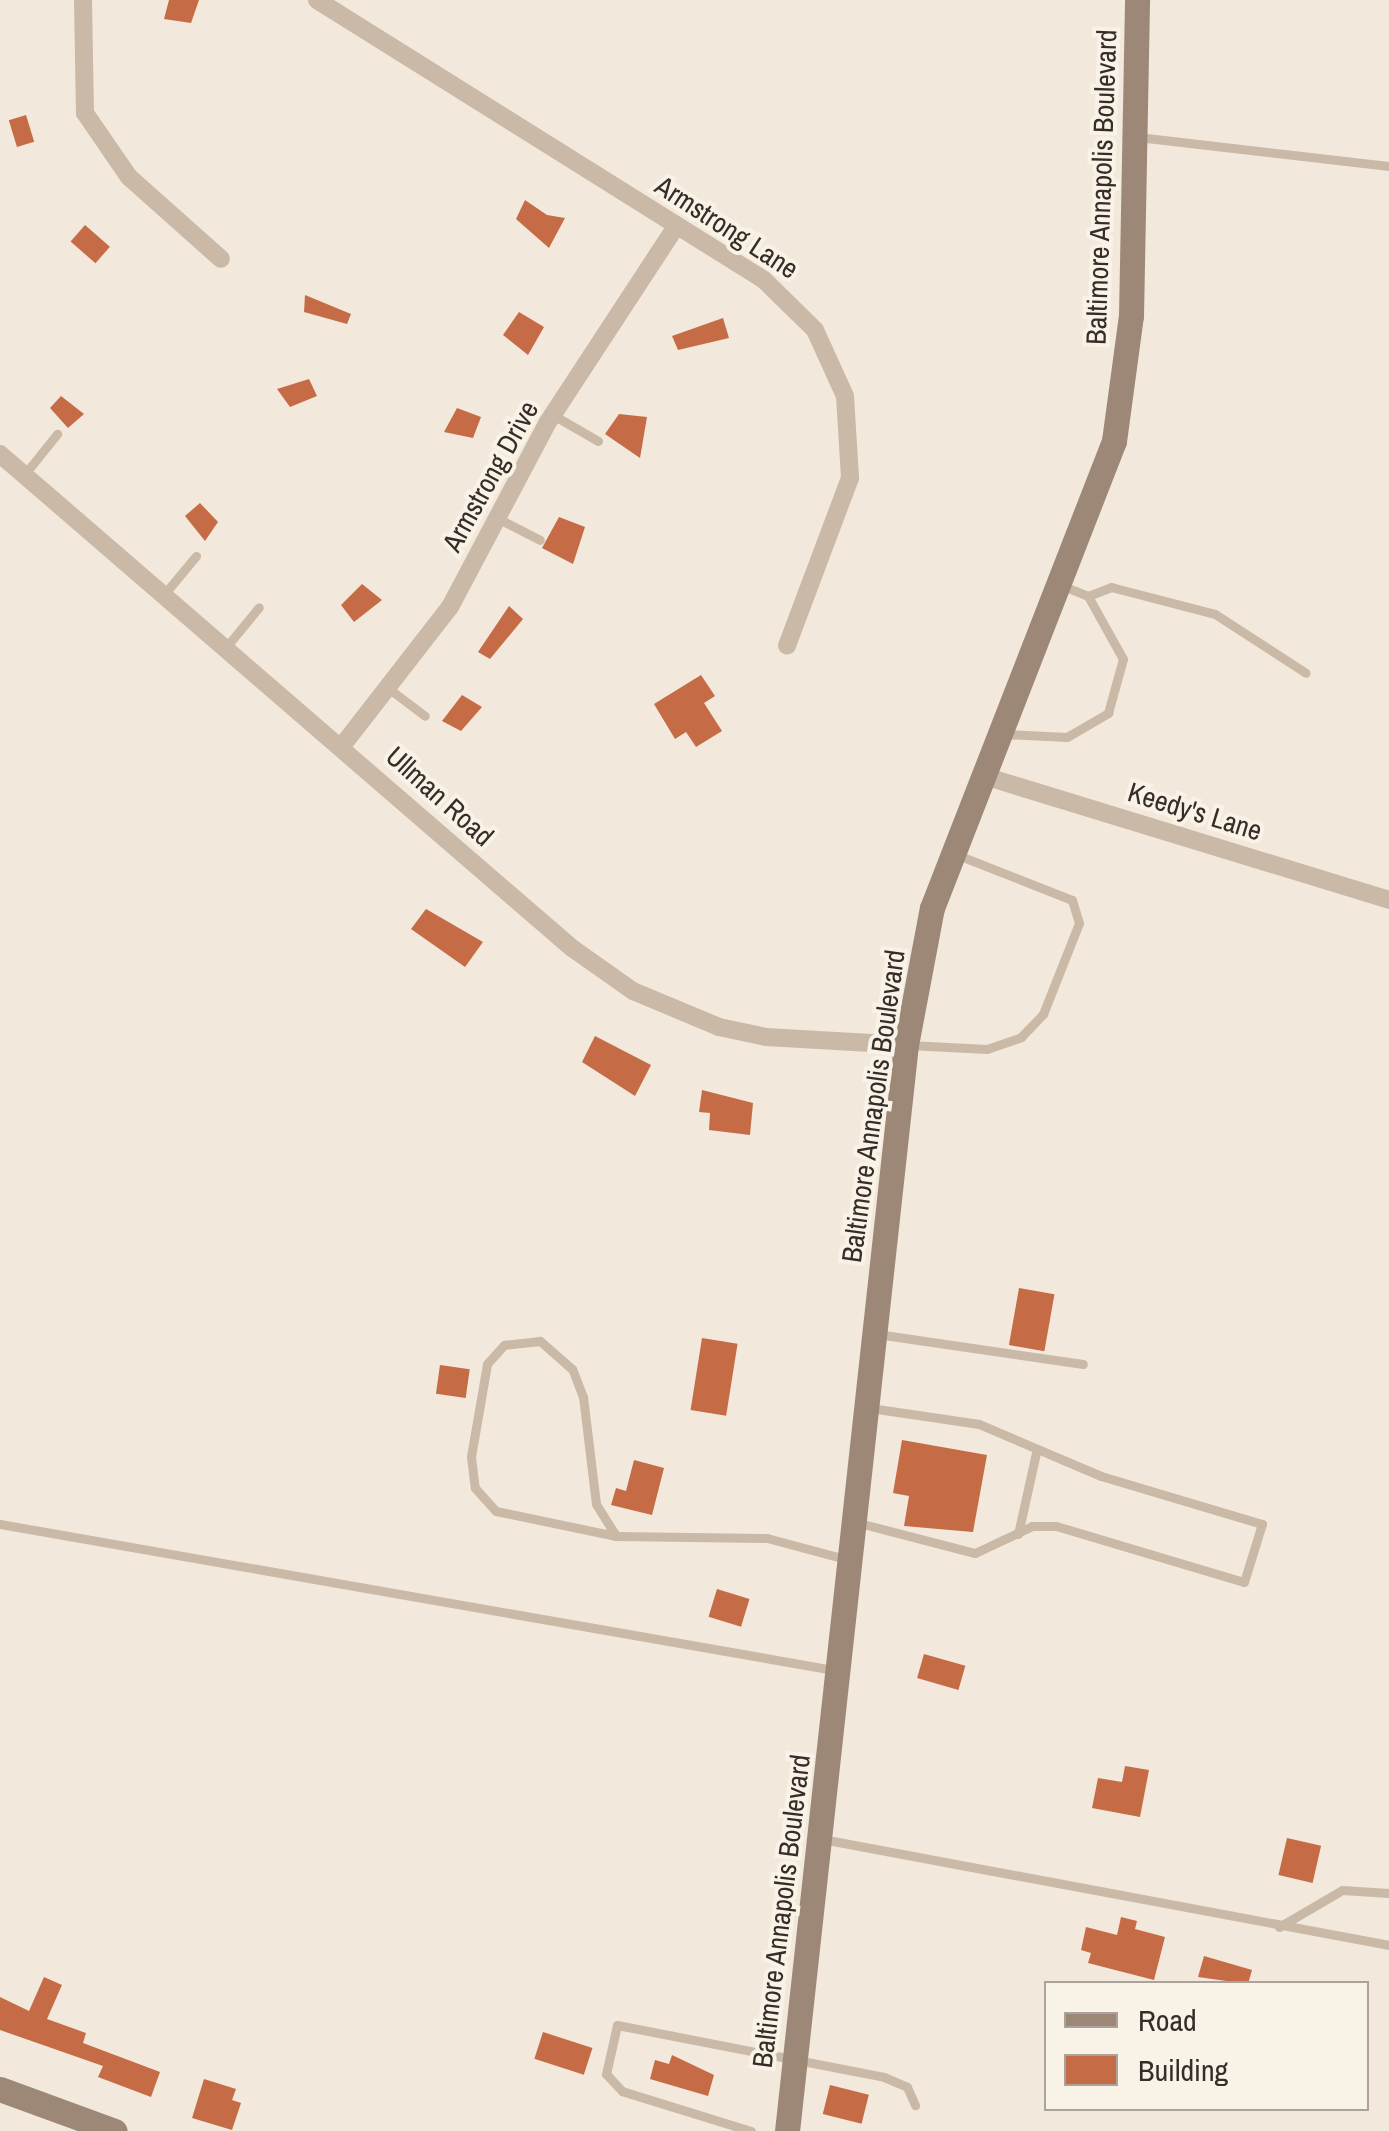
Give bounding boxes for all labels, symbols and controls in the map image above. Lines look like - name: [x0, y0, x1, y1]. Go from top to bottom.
- street label: Baltimore Annapolis Boulevard: [1079, 28, 1123, 346]
- street label: Armstrong Lane: [649, 168, 805, 286]
- street label: Armstrong Drive: [435, 395, 545, 557]
- street label: Ullman Road: [379, 739, 501, 853]
- street label: Keedy's Lane: [1124, 775, 1266, 847]
- street label: Baltimore Annapolis Boulevard: [834, 947, 912, 1265]
- street label: Baltimore Annapolis Boulevard: [745, 1752, 817, 2070]
- legend: [1044, 1981, 1369, 2111]
- text: Road: [1138, 2000, 1197, 2040]
- text: Building: [1138, 2050, 1228, 2090]

